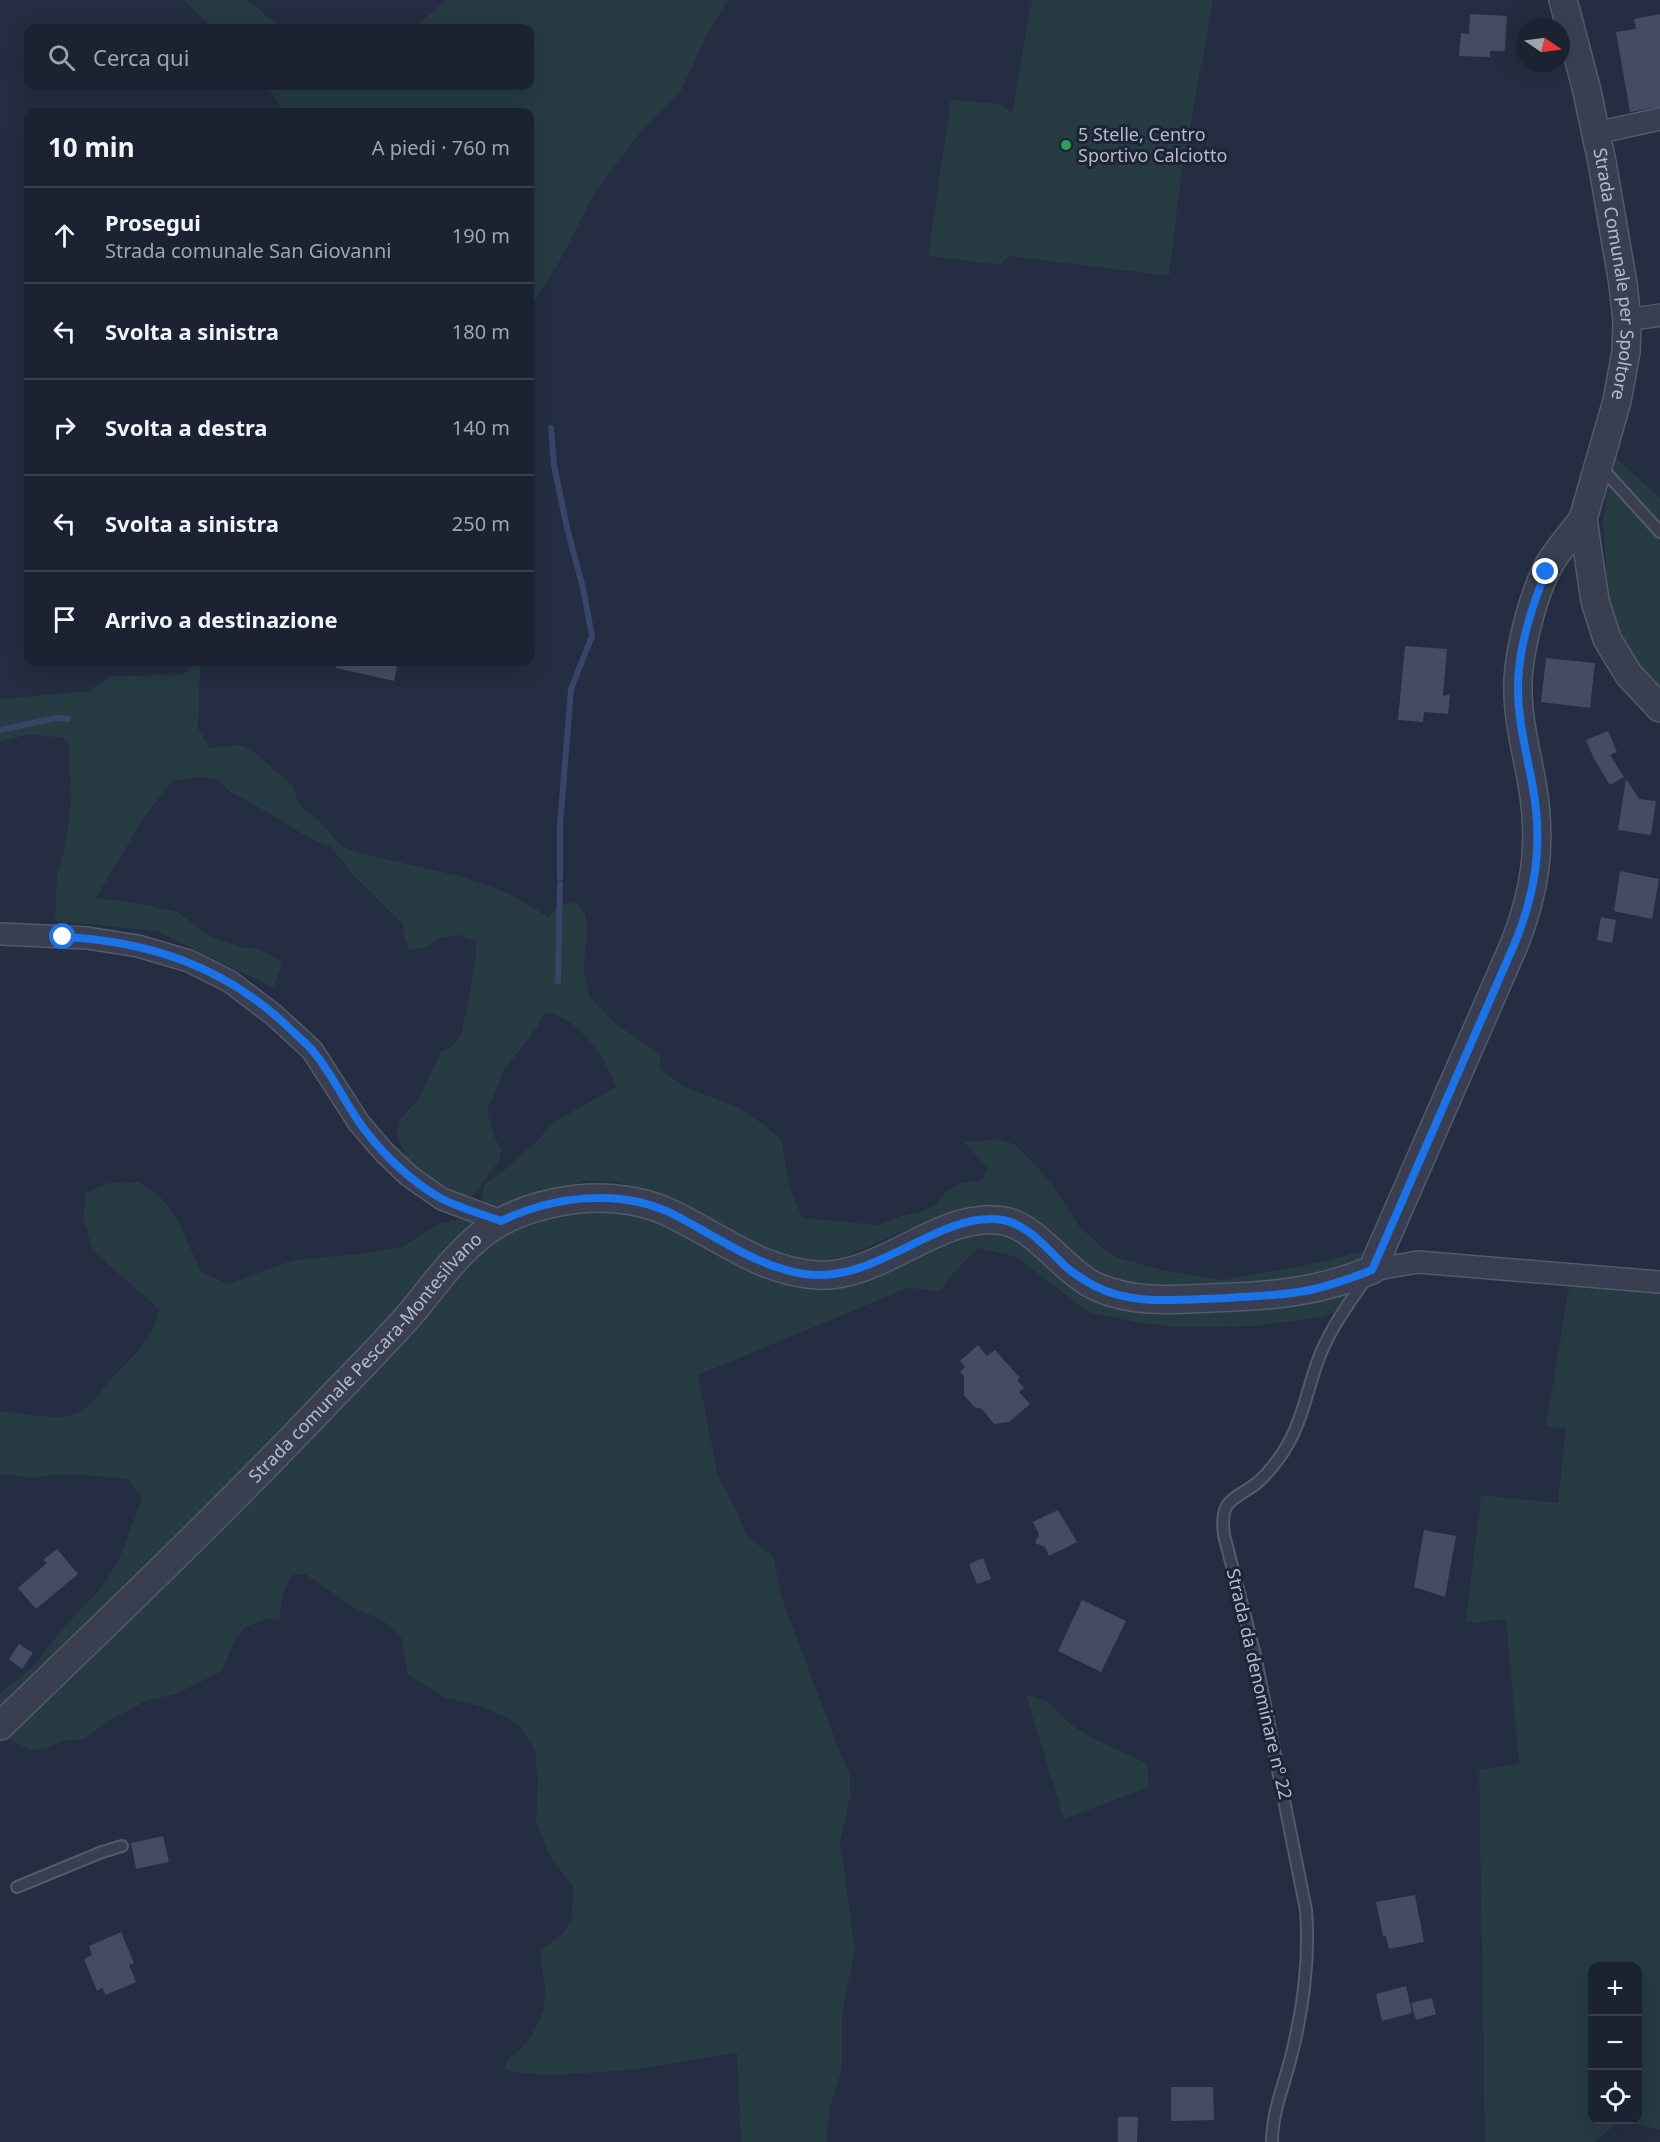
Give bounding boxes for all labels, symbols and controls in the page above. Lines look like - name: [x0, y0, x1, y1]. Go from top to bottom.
- north arrow: [1516, 18, 1570, 72]
- search box: [24, 24, 534, 90]
- icon: search: [45, 41, 78, 74]
- text: Cerca qui: [93, 42, 189, 72]
- place label: 5 Stelle, Centro Sportivo Calciotto: [1078, 122, 1227, 167]
- text: 10 min: [48, 129, 135, 165]
- text: A piedi · 760 m: [372, 134, 510, 161]
- marker: 5 Stelle, Centro Sportivo Calciotto: [1059, 138, 1073, 152]
- street label: Strada Comunale per Spoltore: [1588, 145, 1640, 402]
- text: Prosegui: [105, 207, 201, 237]
- icon: ahead: [48, 219, 81, 252]
- text: 190 m: [452, 222, 510, 249]
- text: Strada comunale San Giovanni: [105, 237, 391, 264]
- icon: left: [48, 315, 81, 348]
- text: Svolta a sinistra: [105, 316, 279, 346]
- text: 180 m: [452, 318, 510, 345]
- icon: right: [48, 411, 81, 444]
- text: Svolta a destra: [105, 412, 268, 442]
- text: 140 m: [452, 414, 510, 441]
- icon: left: [48, 507, 81, 540]
- text: Svolta a sinistra: [105, 508, 279, 538]
- text: 250 m: [452, 510, 510, 537]
- route end: [1532, 558, 1558, 584]
- icon: arrive: [48, 603, 81, 636]
- text: Arrivo a destinazione: [105, 604, 338, 634]
- route start: [49, 923, 75, 949]
- street label: Strada comunale Pescara-Montesilvano: [243, 1227, 487, 1487]
- street label: Strada da denominare nº 22: [1222, 1566, 1298, 1802]
- map controls: [1588, 1962, 1642, 2124]
- button: +: [1588, 1962, 1642, 2016]
- button: −: [1588, 2016, 1642, 2070]
- button: locate: [1588, 2070, 1642, 2124]

